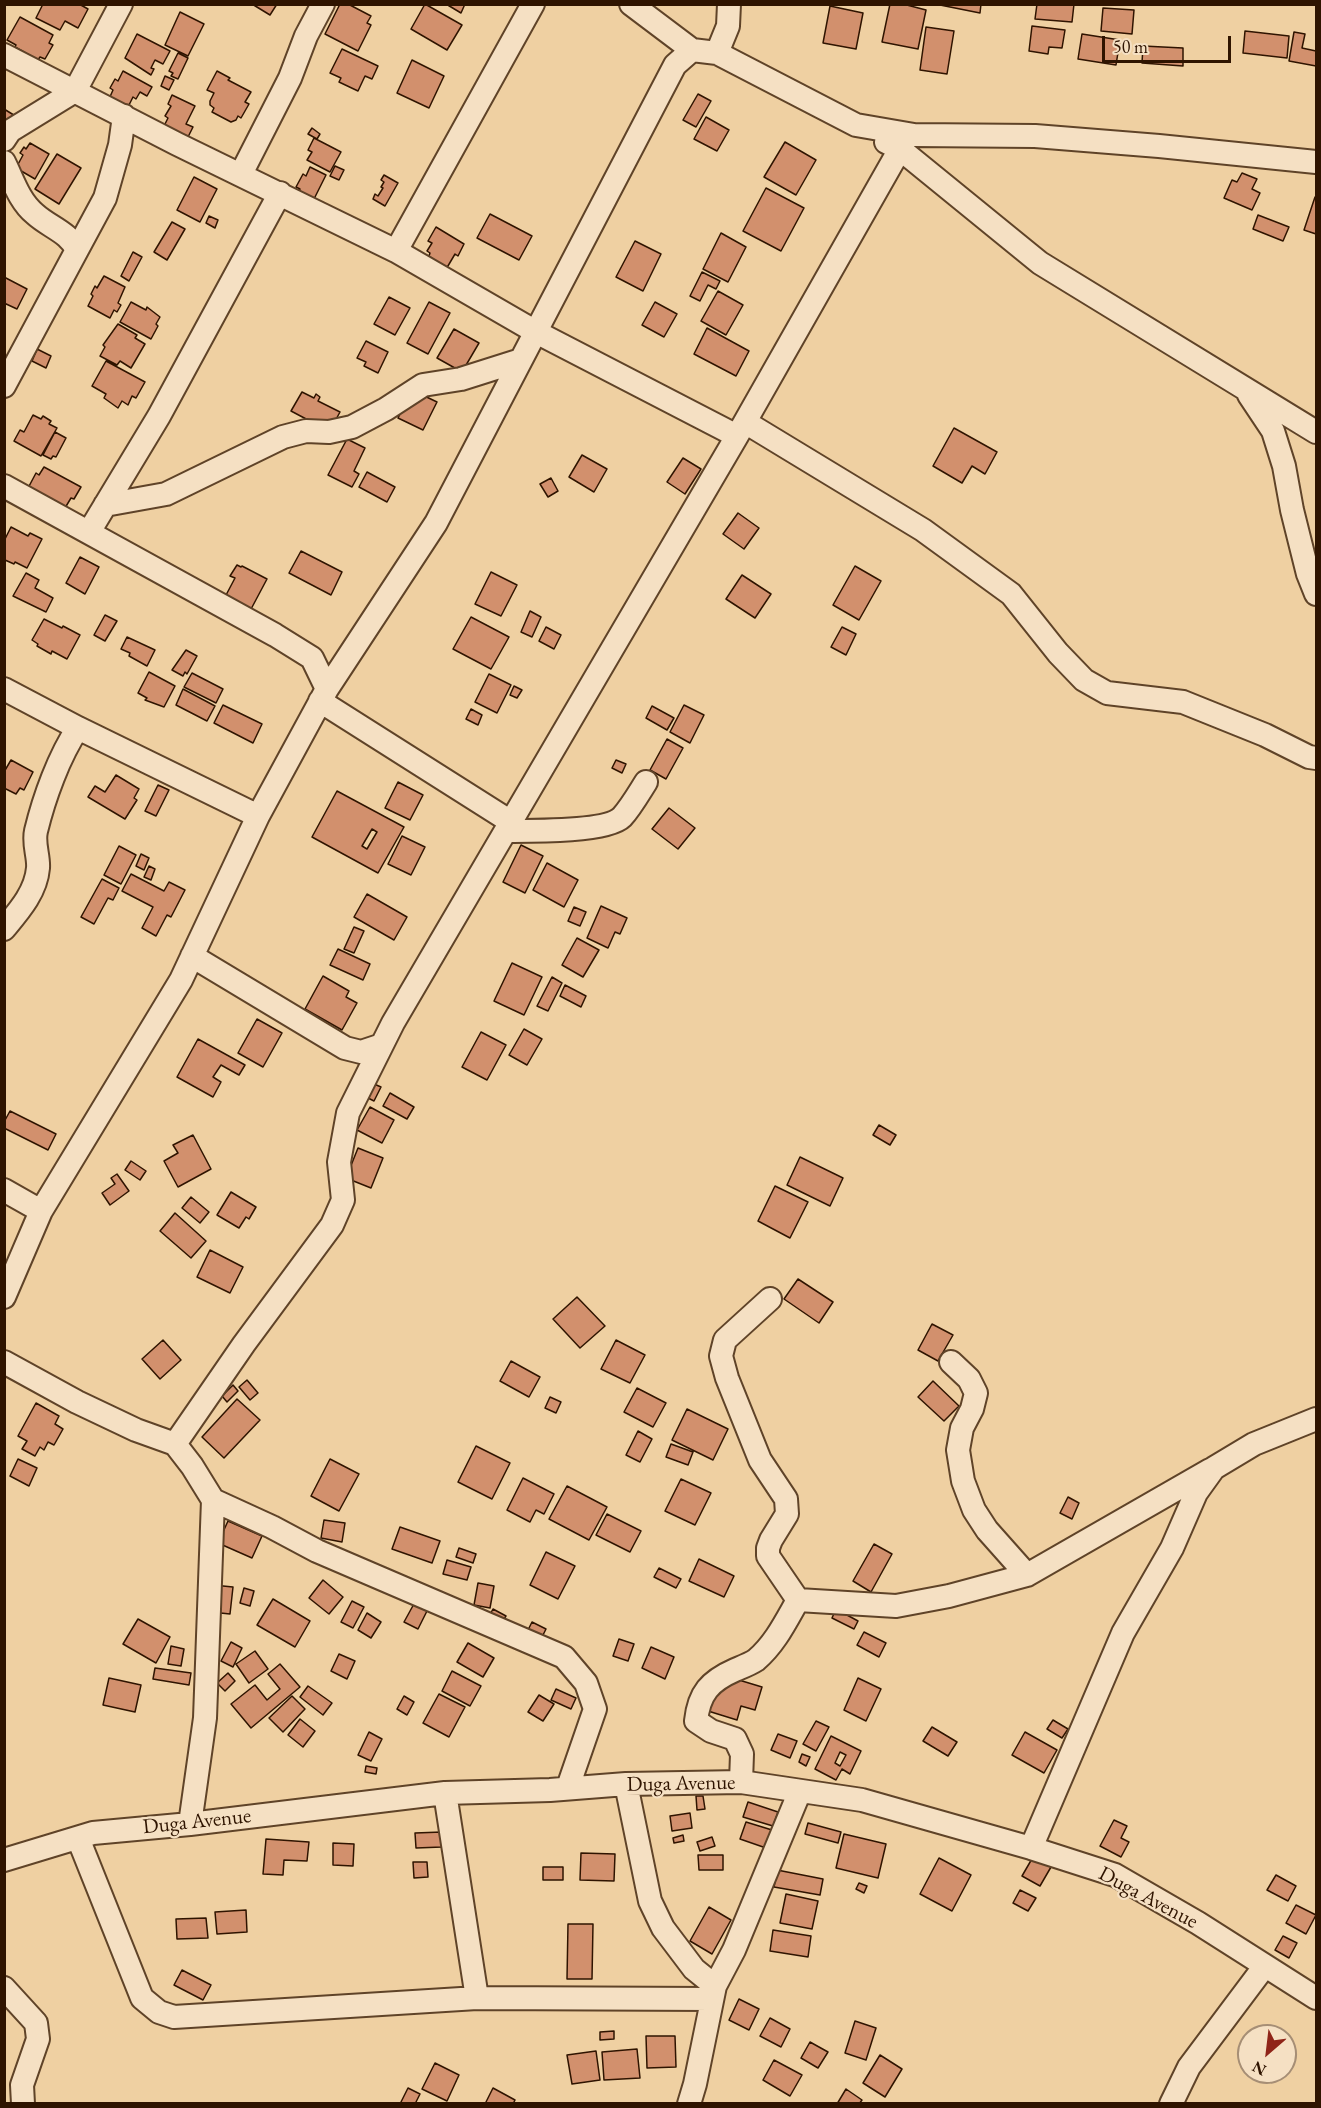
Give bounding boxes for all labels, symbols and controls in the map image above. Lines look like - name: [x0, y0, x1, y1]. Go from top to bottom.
- scale bar: [1105, 24, 1234, 62]
- text: 50 m: [1113, 35, 1148, 58]
- street label: Duga Avenue: [626, 1770, 736, 1798]
- street label: Duga Avenue: [142, 1804, 252, 1840]
- street label: Duga Avenue: [1094, 1861, 1202, 1935]
- north arrow: [1237, 2024, 1297, 2084]
- text: N: [1249, 2056, 1270, 2081]

